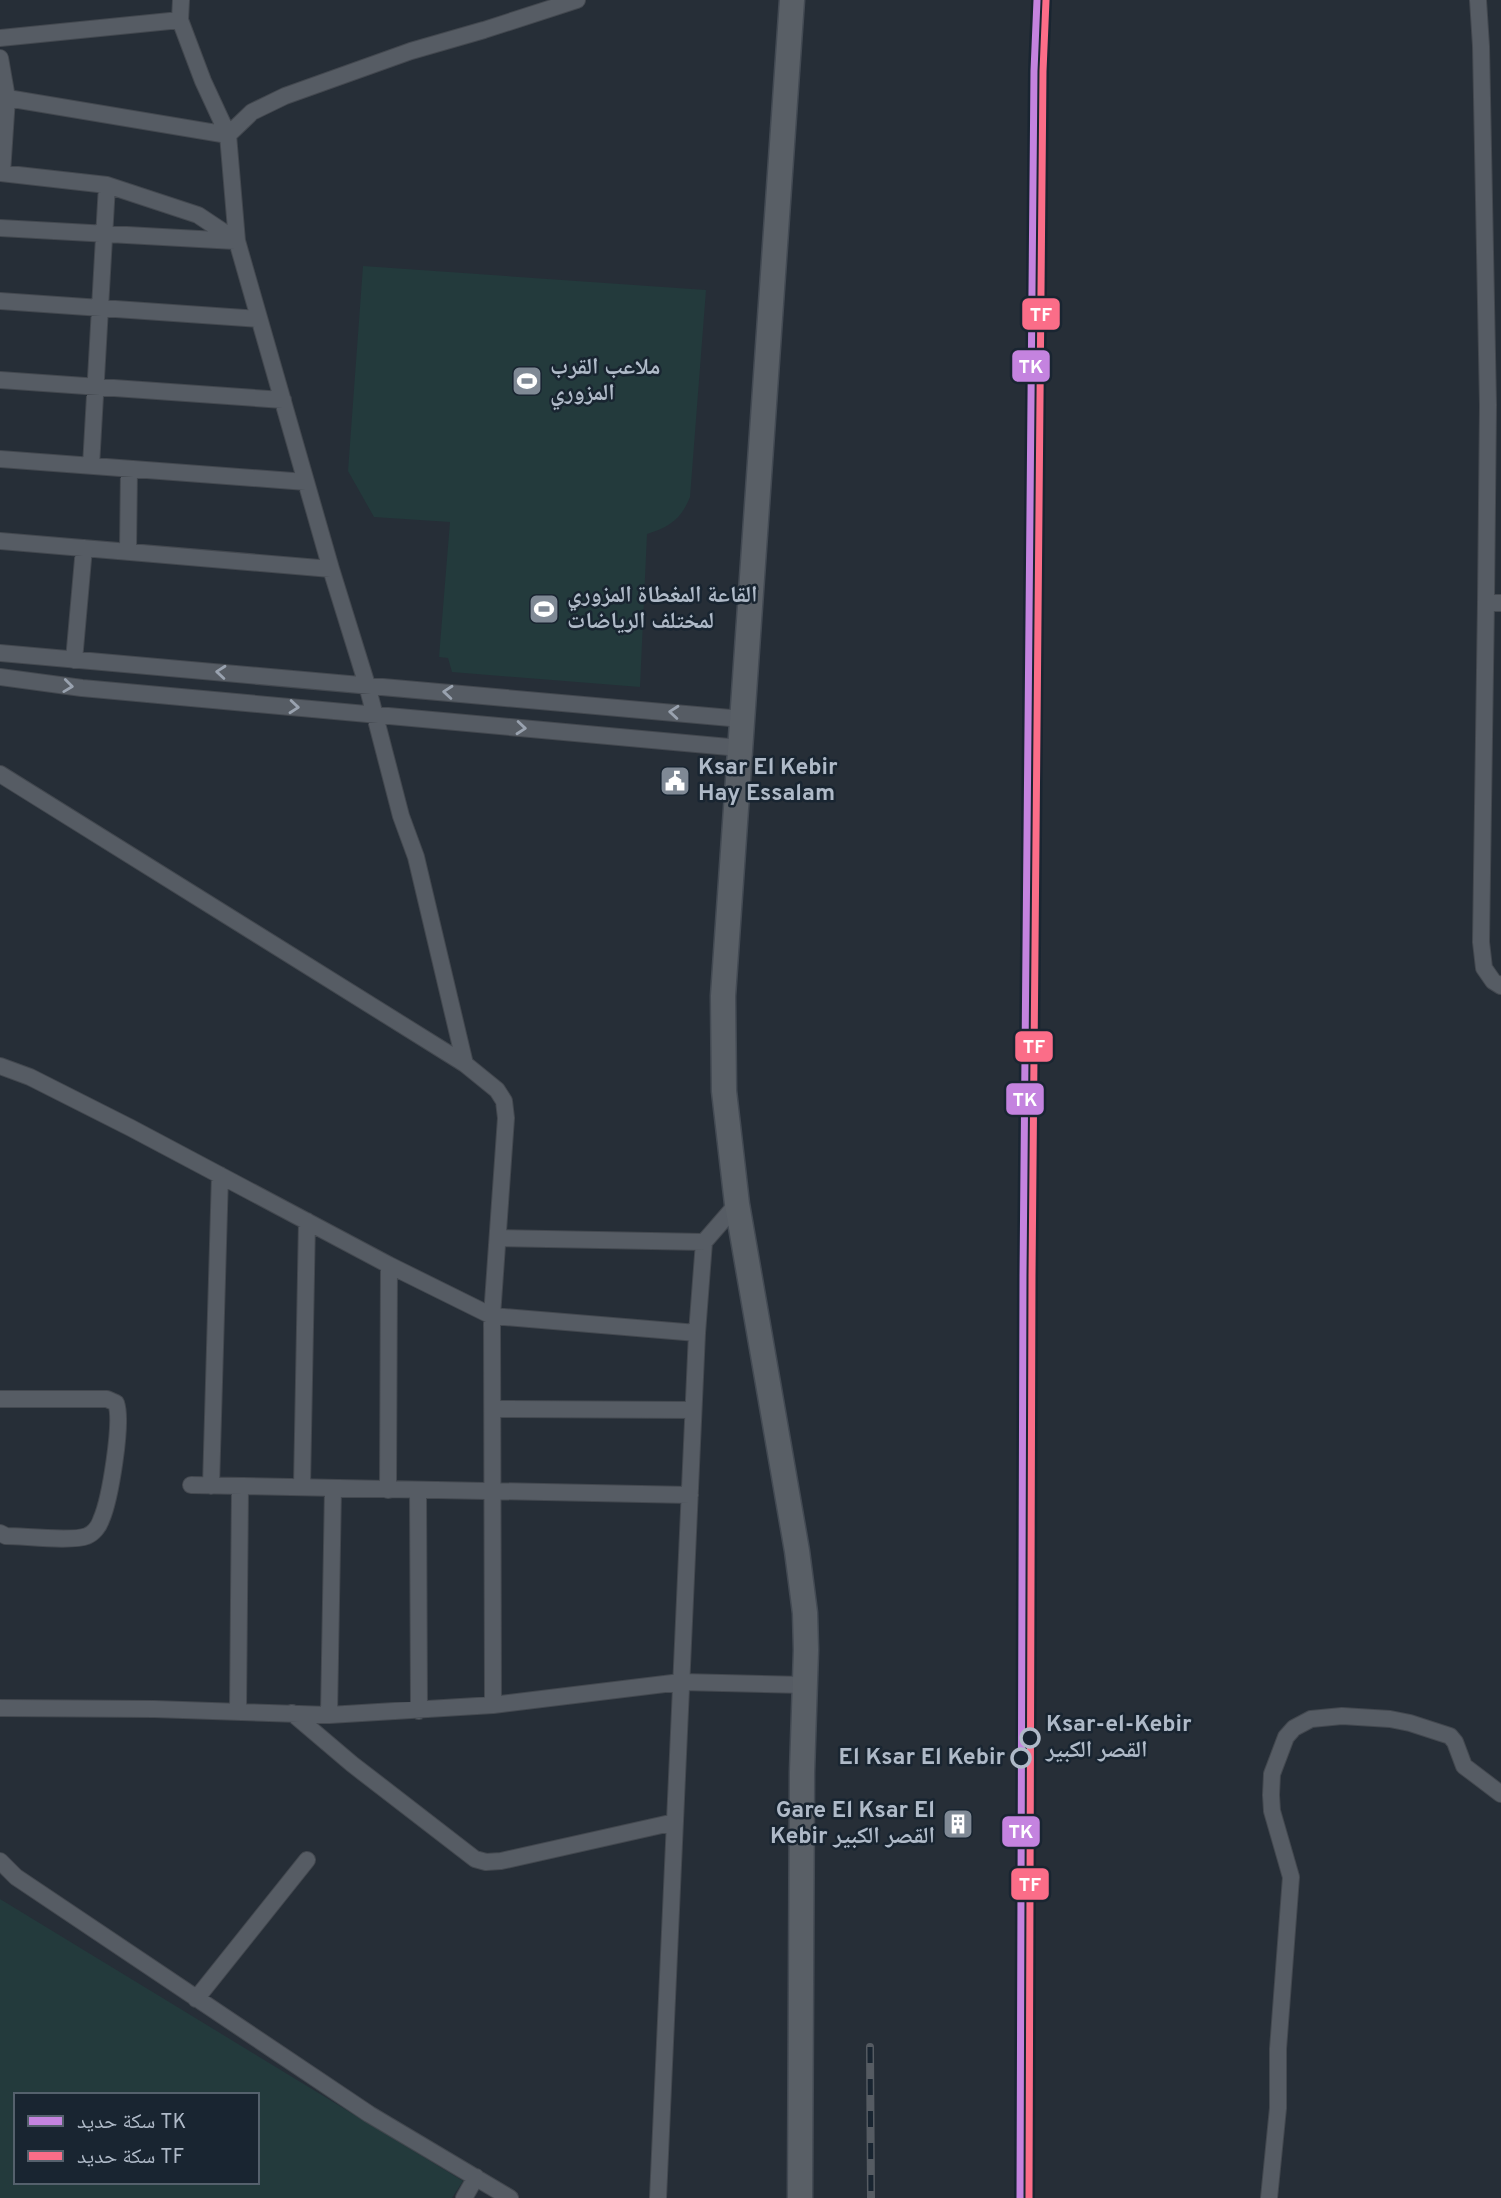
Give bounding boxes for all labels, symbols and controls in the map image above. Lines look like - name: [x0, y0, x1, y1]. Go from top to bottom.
- line badge: TF: [1021, 297, 1061, 331]
- text: TF: [1030, 304, 1052, 328]
- line badge: TK: [1011, 349, 1051, 383]
- place label: ملاعب القرب المزوري: [550, 354, 660, 410]
- text: TK: [1019, 356, 1043, 380]
- sports icon: ملاعب القرب المزوري: [510, 364, 544, 398]
- place label: القاعة المغطاة المزوري لمختلف الرياضات: [567, 582, 758, 637]
- sports icon: القاعة المغطاة المزوري لمختلف الرياضات: [527, 592, 561, 626]
- one-way arrow: [215, 665, 226, 680]
- one-way arrow: [62, 679, 74, 694]
- one-way arrow: [442, 685, 453, 700]
- one-way arrow: [289, 699, 300, 714]
- one-way arrow: [669, 705, 680, 720]
- one-way arrow: [515, 720, 527, 735]
- place label: Ksar El Kebir Hay Essalam: [698, 754, 838, 809]
- public building icon: Ksar El Kebir Hay Essalam: [658, 764, 692, 798]
- line badge: TF: [1014, 1030, 1054, 1063]
- text: TF: [1023, 1036, 1045, 1060]
- line badge: TK: [1005, 1082, 1045, 1116]
- text: TK: [1013, 1089, 1037, 1113]
- place label: Ksar-el-Kebir القصر الكبير: [1045, 1711, 1192, 1766]
- marker: Ksar-el-Kebir القصر الكبير: [1020, 1728, 1040, 1748]
- place label: El Ksar El Kebir: [839, 1744, 1005, 1773]
- marker: El Ksar El Kebir: [1011, 1748, 1031, 1768]
- place label: Gare El Ksar El Kebir القصر الكبير: [770, 1797, 935, 1852]
- building icon: Gare El Ksar El Kebir القصر الكبير: [941, 1807, 975, 1841]
- line badge: TK: [1001, 1815, 1041, 1848]
- text: TK: [1009, 1821, 1033, 1845]
- line badge: TF: [1010, 1867, 1050, 1901]
- text: TF: [1019, 1874, 1041, 1898]
- legend: [14, 2093, 259, 2184]
- text: سكة حديد TK: [77, 2109, 186, 2136]
- text: سكة حديد TF: [77, 2144, 184, 2171]

